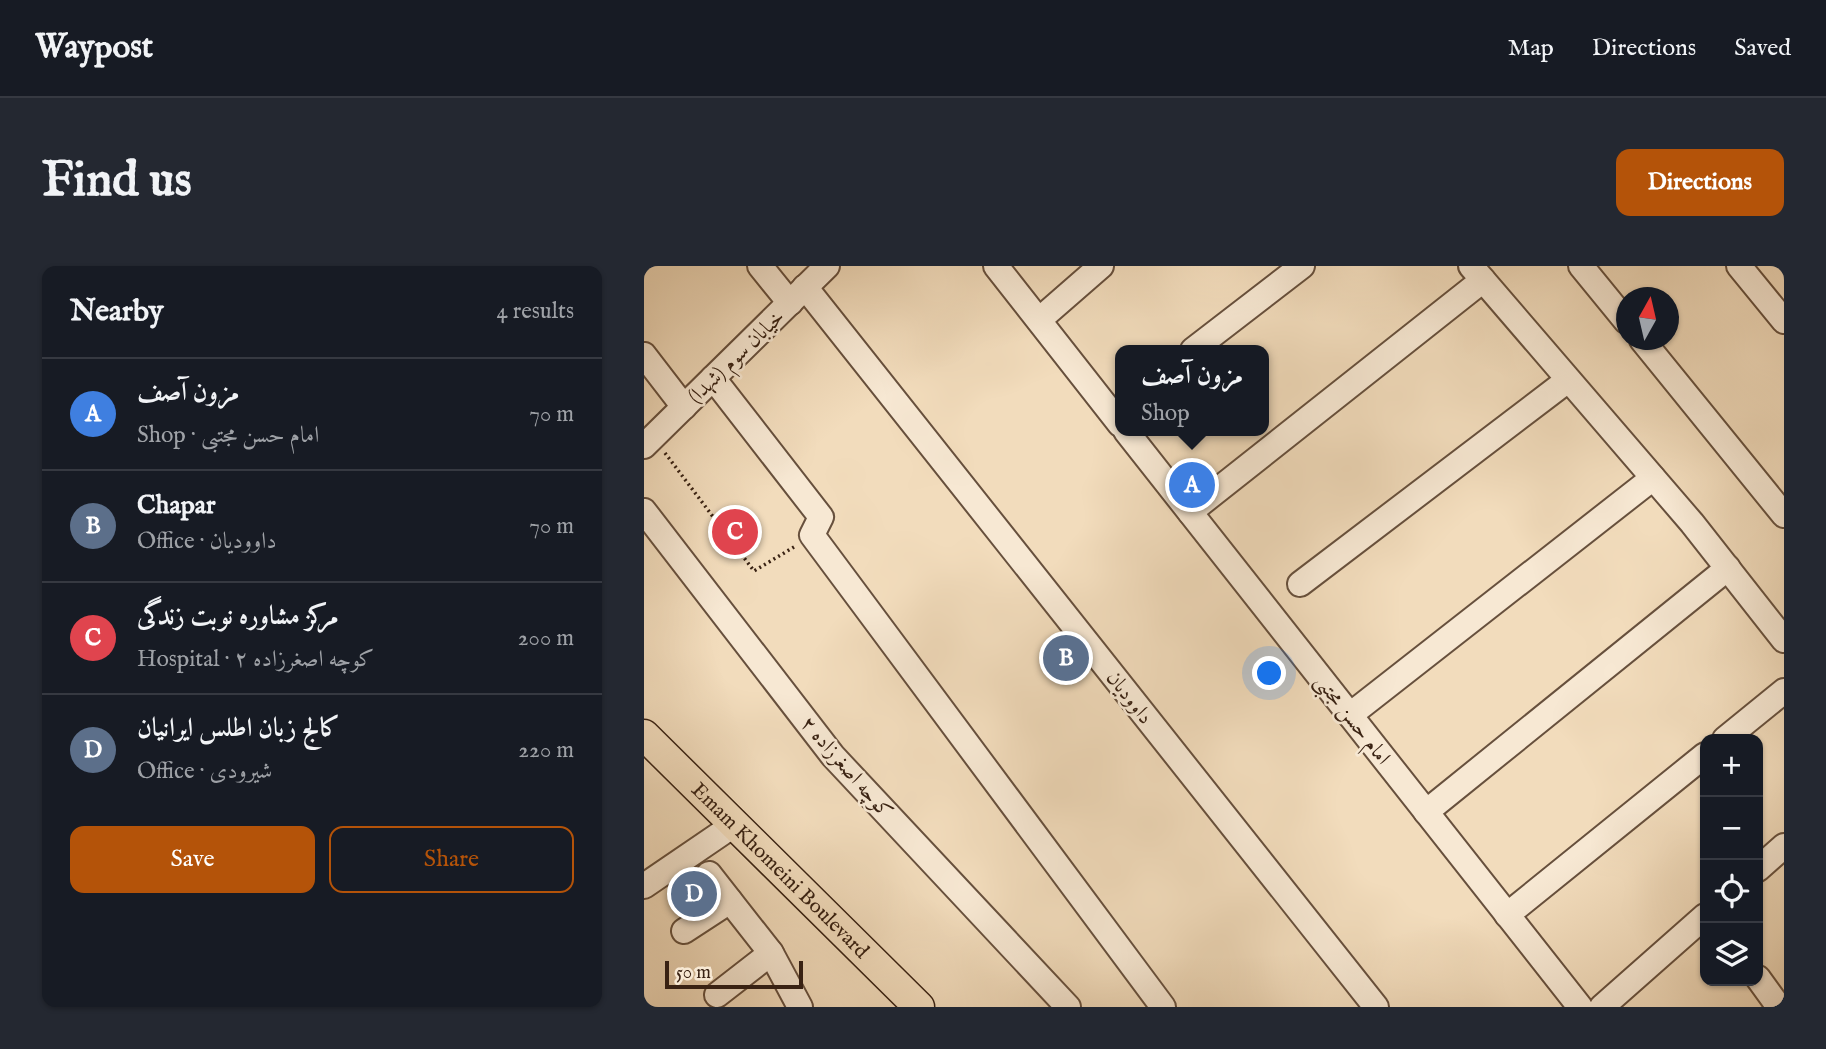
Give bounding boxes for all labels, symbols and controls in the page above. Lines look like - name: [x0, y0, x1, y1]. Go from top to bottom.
- text: Waypost: [35, 27, 153, 69]
- text: Map: [1508, 33, 1554, 64]
- text: Directions: [1592, 33, 1696, 64]
- text: Saved: [1734, 33, 1791, 64]
- button: Directions: [1616, 149, 1784, 216]
- text: Find us: [42, 151, 192, 213]
- north arrow: [1616, 287, 1679, 350]
- text: Nearby: [70, 293, 163, 331]
- text: 4 results: [496, 297, 574, 326]
- street label: خیابان سوم (شهدا): [683, 304, 793, 412]
- popup: [1115, 345, 1269, 436]
- text: مزون آصف: [1141, 359, 1243, 392]
- text: مزون آصف: [137, 376, 239, 409]
- text: Shop: [1141, 399, 1190, 428]
- text: A: [85, 400, 101, 429]
- text: 70 m: [529, 400, 574, 429]
- text: Shop · امام حسن مجتبی: [137, 421, 319, 450]
- pin: A: [1169, 459, 1215, 511]
- text: Chapar: [137, 489, 216, 522]
- pin: C: [712, 506, 758, 558]
- text: B: [85, 512, 101, 541]
- text: 70 m: [529, 512, 574, 541]
- text: Office · داوودیان: [137, 527, 276, 556]
- text: مرکز مشاوره نوبت زندگی: [137, 600, 339, 633]
- text: C: [85, 624, 101, 653]
- text: 200 m: [518, 624, 574, 653]
- pin: B: [1043, 632, 1089, 684]
- text: Hospital · کوچه اصغرزاده ۲: [137, 645, 374, 674]
- your location: [1252, 656, 1286, 690]
- street label: داوودیان: [1099, 666, 1158, 730]
- street label: امام حسن مجتبی: [1306, 669, 1396, 773]
- street label: کوچه اصغرزاده ۲: [794, 711, 898, 825]
- text: کالج زبان اطلس ایرانیان: [137, 712, 340, 745]
- map controls: [1700, 734, 1763, 986]
- button: +: [1700, 734, 1763, 797]
- text: D: [84, 736, 102, 765]
- text: 220 m: [518, 736, 574, 765]
- text: Office · شیرودی: [137, 757, 272, 786]
- street label: Emam Khomeini Boulevard: [685, 777, 875, 966]
- button: −: [1700, 797, 1763, 860]
- button: Save: [70, 826, 315, 893]
- button: Share: [329, 826, 574, 893]
- button: locate: [1700, 860, 1763, 923]
- pin: D: [671, 868, 717, 920]
- button: layers: [1700, 923, 1763, 986]
- scale bar: [665, 958, 803, 990]
- text: 50 m: [676, 961, 711, 985]

